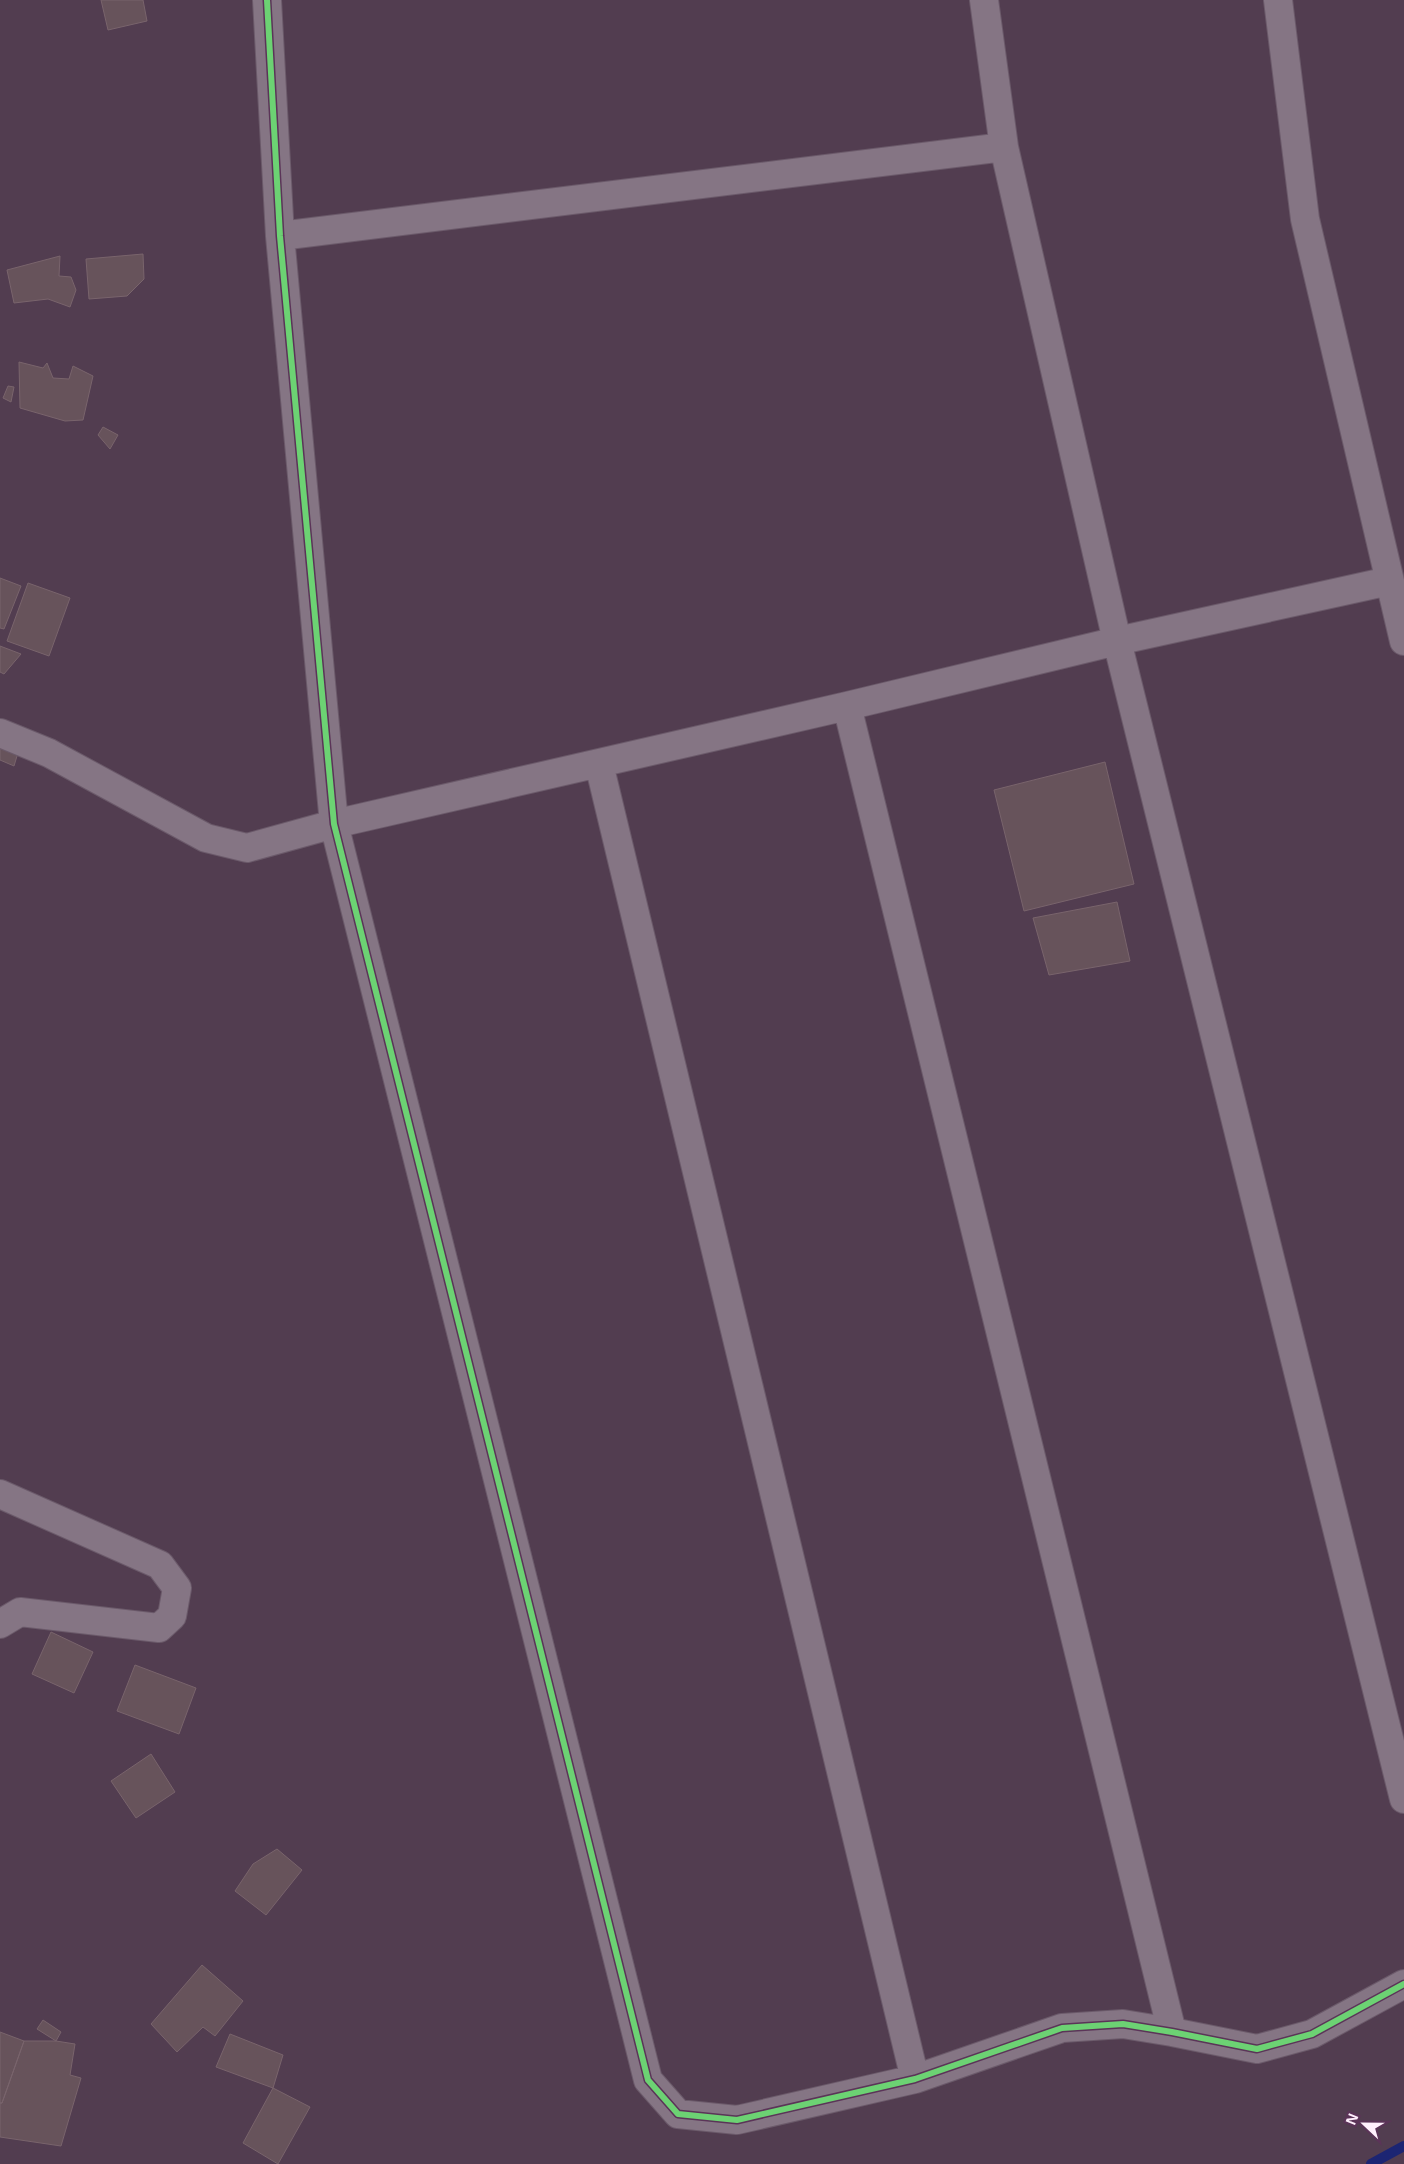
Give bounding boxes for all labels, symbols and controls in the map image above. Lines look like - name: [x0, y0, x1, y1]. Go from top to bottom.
- north arrow: [1339, 2099, 1389, 2149]
- text: N: [1341, 2110, 1362, 2128]

